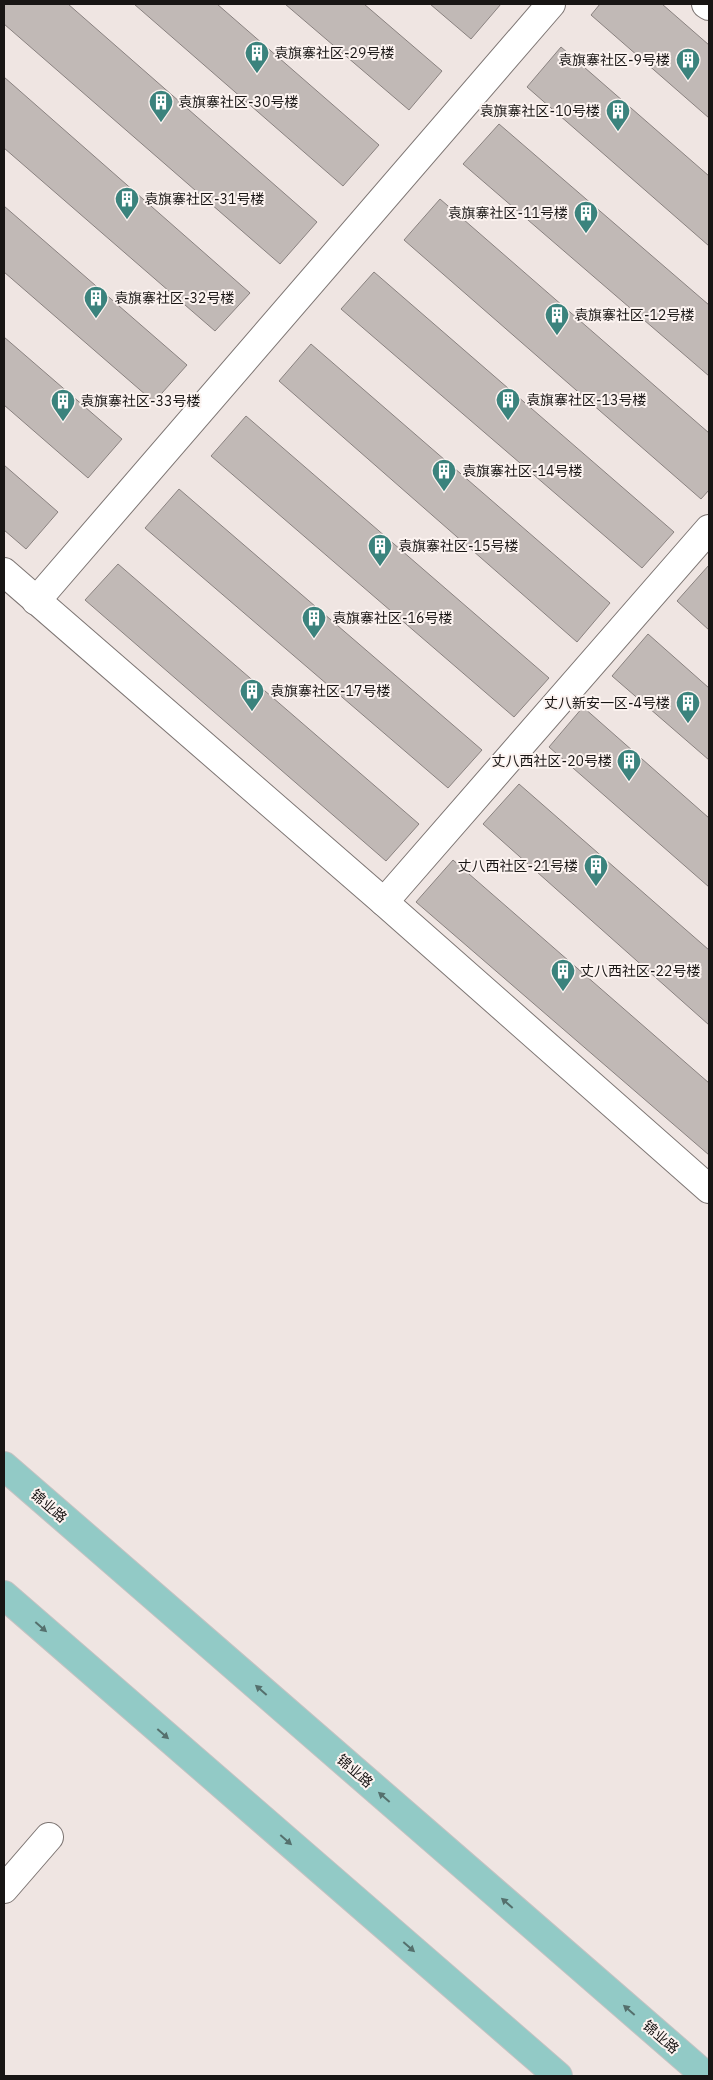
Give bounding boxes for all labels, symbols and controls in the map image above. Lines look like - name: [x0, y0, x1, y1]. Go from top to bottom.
- building icon: 袁旗寨社区-29号楼: [244, 40, 270, 74]
- place label: 袁旗寨社区-29号楼: [274, 44, 394, 62]
- building icon: 袁旗寨社区-9号楼: [675, 47, 701, 81]
- place label: 袁旗寨社区-9号楼: [558, 51, 670, 69]
- building icon: 袁旗寨社区-30号楼: [148, 89, 174, 123]
- place label: 袁旗寨社区-30号楼: [178, 93, 298, 111]
- building icon: 袁旗寨社区-10号楼: [605, 98, 631, 132]
- place label: 袁旗寨社区-10号楼: [480, 102, 600, 120]
- building icon: 袁旗寨社区-31号楼: [114, 186, 140, 220]
- place label: 袁旗寨社区-31号楼: [144, 190, 264, 208]
- building icon: 袁旗寨社区-11号楼: [573, 200, 599, 234]
- place label: 袁旗寨社区-11号楼: [448, 204, 568, 222]
- building icon: 袁旗寨社区-32号楼: [83, 285, 109, 319]
- place label: 袁旗寨社区-32号楼: [114, 289, 234, 307]
- building icon: 袁旗寨社区-12号楼: [544, 302, 570, 336]
- place label: 袁旗寨社区-12号楼: [574, 306, 694, 324]
- building icon: 袁旗寨社区-13号楼: [495, 387, 521, 421]
- building icon: 袁旗寨社区-33号楼: [50, 388, 76, 422]
- place label: 袁旗寨社区-13号楼: [526, 391, 646, 409]
- place label: 袁旗寨社区-33号楼: [80, 392, 200, 410]
- building icon: 袁旗寨社区-14号楼: [431, 458, 457, 492]
- place label: 袁旗寨社区-14号楼: [462, 462, 582, 480]
- building icon: 袁旗寨社区-15号楼: [367, 533, 393, 567]
- place label: 袁旗寨社区-15号楼: [398, 537, 518, 555]
- building icon: 袁旗寨社区-16号楼: [301, 605, 327, 639]
- place label: 袁旗寨社区-16号楼: [332, 609, 452, 627]
- building icon: 袁旗寨社区-17号楼: [239, 678, 265, 712]
- place label: 袁旗寨社区-17号楼: [270, 682, 390, 700]
- building icon: 丈八新安一区-4号楼: [675, 690, 701, 724]
- place label: 丈八新安一区-4号楼: [544, 694, 670, 712]
- building icon: 丈八西社区-20号楼: [616, 748, 642, 782]
- place label: 丈八西社区-20号楼: [492, 752, 612, 770]
- building icon: 丈八西社区-21号楼: [583, 853, 609, 887]
- place label: 丈八西社区-21号楼: [458, 857, 578, 875]
- building icon: 丈八西社区-22号楼: [550, 958, 576, 992]
- place label: 丈八西社区-22号楼: [580, 962, 700, 980]
- street label: 锦业路: [27, 1485, 71, 1527]
- one-way arrow: [34, 1622, 47, 1633]
- one-way arrow: [256, 1684, 268, 1696]
- one-way arrow: [157, 1728, 169, 1740]
- street label: 锦业路: [333, 1750, 377, 1792]
- one-way arrow: [378, 1791, 391, 1802]
- one-way arrow: [279, 1835, 292, 1846]
- one-way arrow: [501, 1897, 513, 1909]
- one-way arrow: [402, 1941, 414, 1953]
- one-way arrow: [623, 2004, 636, 2015]
- street label: 锦业路: [639, 2016, 683, 2058]

